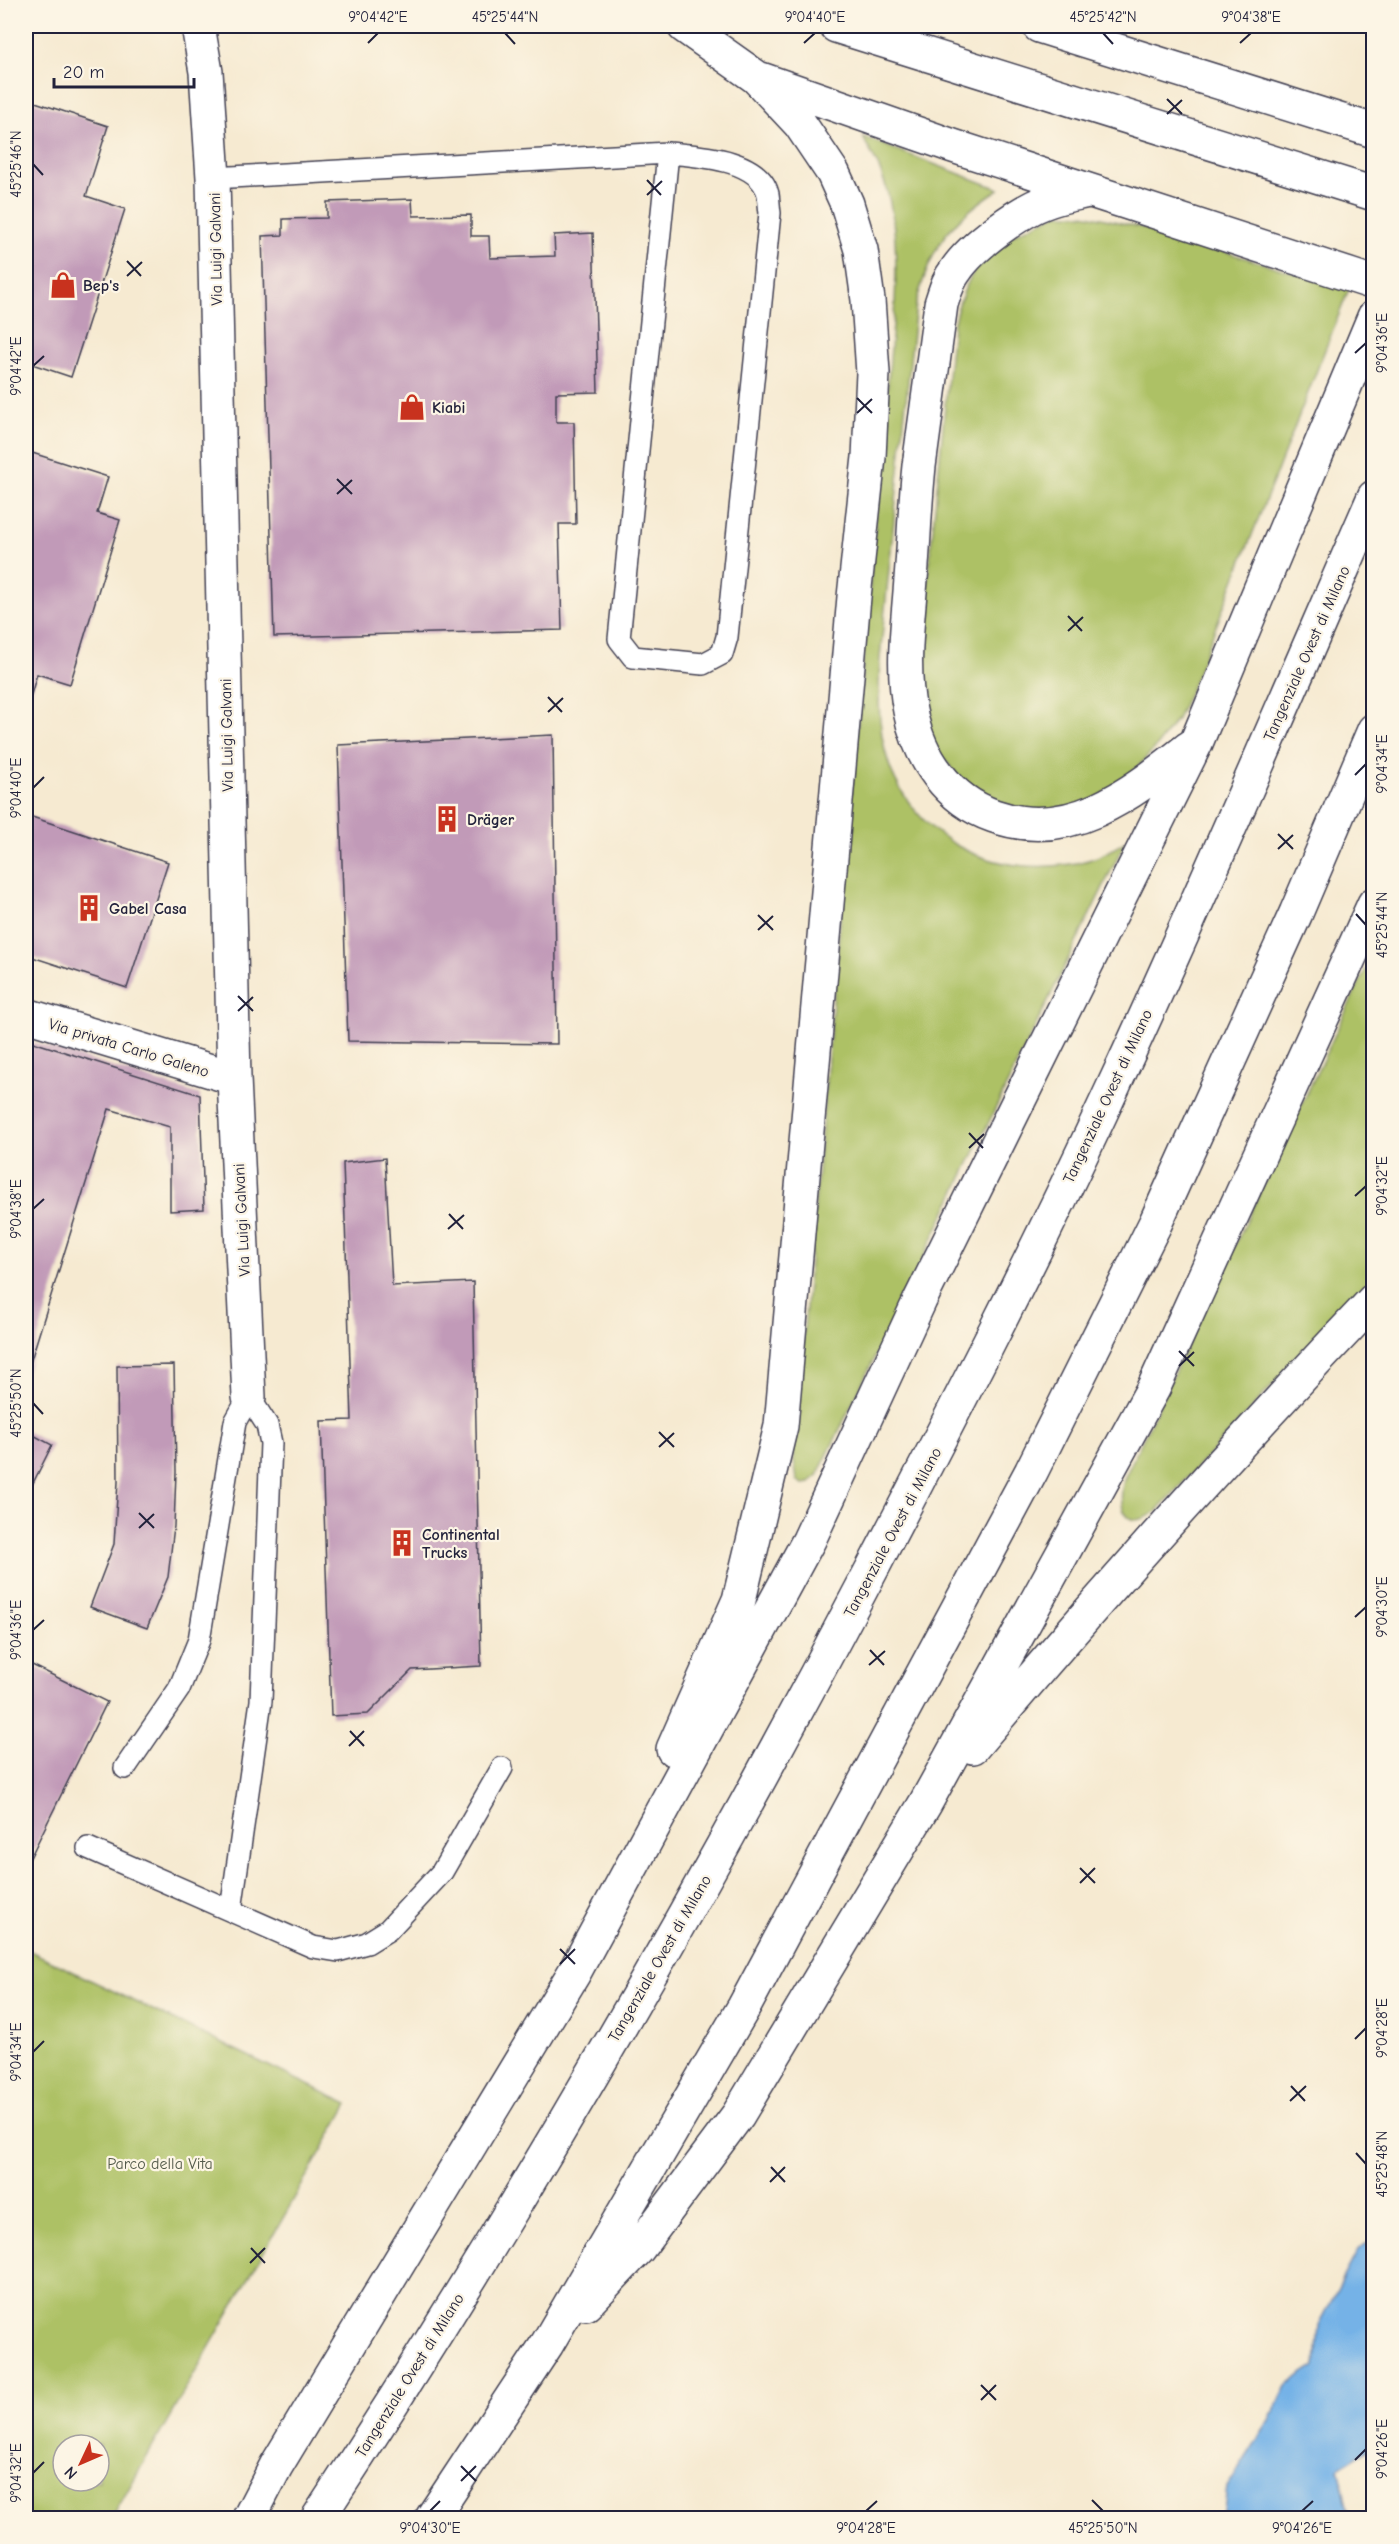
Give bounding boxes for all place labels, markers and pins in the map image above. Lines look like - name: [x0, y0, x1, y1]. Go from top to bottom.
- shop icon: Bep's: [48, 270, 78, 300]
- place label: Bep's: [83, 277, 119, 295]
- shop icon: Kiabi: [397, 392, 427, 422]
- place label: Kiabi: [432, 399, 465, 417]
- building icon: Dräger: [432, 804, 462, 834]
- place label: Dräger: [467, 811, 515, 829]
- building icon: Gabel Casa: [74, 893, 104, 923]
- place label: Gabel Casa: [109, 900, 187, 918]
- place label: Continental Trucks: [422, 1526, 500, 1562]
- building icon: Continental Trucks: [387, 1528, 417, 1558]

